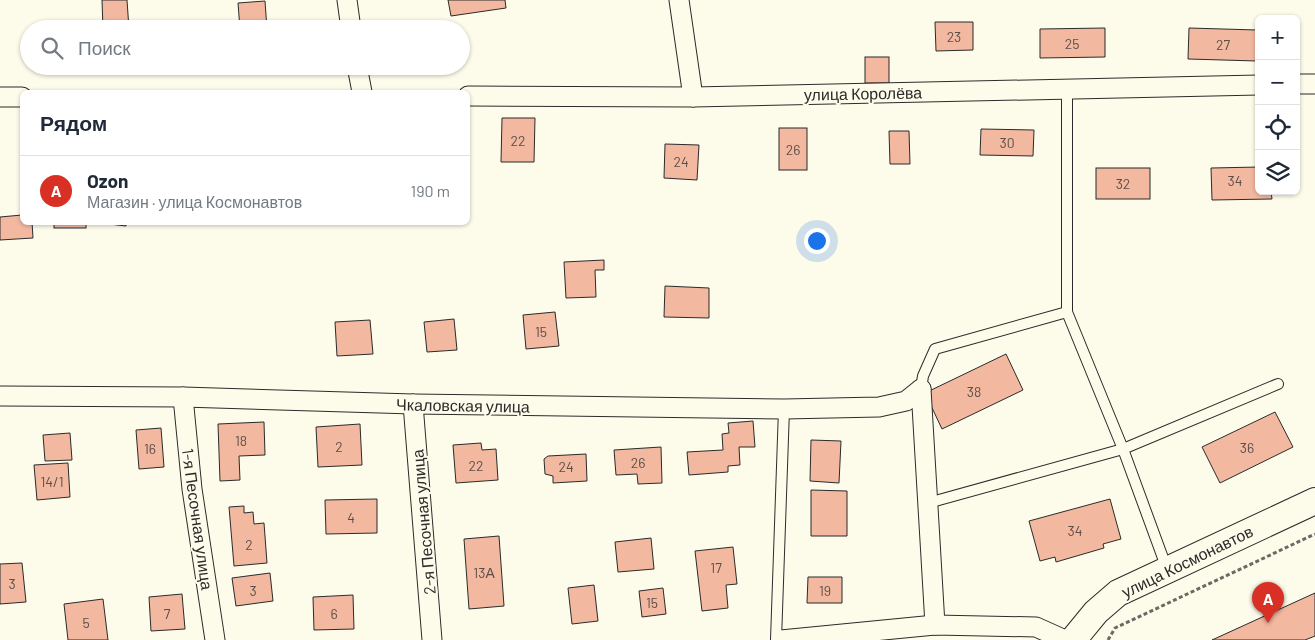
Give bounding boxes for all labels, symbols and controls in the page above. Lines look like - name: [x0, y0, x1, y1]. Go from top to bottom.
- map controls: [1255, 15, 1300, 195]
- button: +: [1255, 15, 1300, 60]
- search box: [20, 20, 470, 75]
- house number: 23: [947, 28, 961, 45]
- icon: search: [38, 34, 66, 62]
- house number: 25: [1065, 35, 1079, 52]
- text: Поиск: [78, 36, 131, 59]
- house number: 27: [1216, 36, 1230, 53]
- button: −: [1255, 60, 1300, 105]
- street label: улица Королёва: [804, 82, 922, 104]
- button: locate: [1255, 105, 1300, 150]
- text: Рядом: [40, 110, 107, 135]
- house number: 22: [510, 132, 526, 149]
- house number: 30: [999, 134, 1015, 151]
- house number: 26: [786, 141, 800, 158]
- button: layers: [1255, 150, 1300, 195]
- house number: 24: [673, 153, 689, 170]
- text: Ozon: [87, 169, 129, 192]
- house number: 34: [1228, 172, 1242, 189]
- house number: 32: [1116, 175, 1130, 192]
- text: A: [51, 181, 61, 200]
- text: 190 m: [411, 181, 450, 200]
- text: Магазин · улица Космонавтов: [87, 192, 302, 211]
- your location: [804, 228, 830, 254]
- house number: 15: [535, 323, 547, 340]
- house number: 38: [967, 383, 981, 400]
- street label: Чкаловская улица: [396, 394, 530, 416]
- house number: 18: [235, 432, 247, 449]
- house number: 2: [335, 438, 343, 455]
- house number: 36: [1240, 439, 1254, 456]
- house number: 16: [144, 440, 156, 457]
- street label: 1-я Песочная улица: [179, 447, 217, 591]
- street label: 2-я Песочная улица: [407, 448, 439, 595]
- house number: 26: [631, 454, 645, 471]
- house number: 22: [468, 457, 484, 474]
- house number: 24: [558, 458, 574, 475]
- house number: 14/1: [40, 473, 64, 490]
- house number: 4: [347, 509, 355, 526]
- street label: улица Космонавтов: [1118, 521, 1256, 601]
- house number: 34: [1068, 522, 1082, 539]
- house number: 2: [245, 536, 253, 553]
- house number: 17: [710, 559, 722, 576]
- house number: 13А: [473, 564, 495, 581]
- house number: 3: [8, 575, 16, 592]
- house number: 3: [249, 582, 257, 599]
- house number: 19: [819, 582, 831, 599]
- pin: A: [1252, 582, 1284, 623]
- house number: 15: [646, 594, 658, 611]
- house number: 7: [164, 605, 171, 622]
- house number: 6: [330, 605, 338, 622]
- house number: 5: [82, 614, 90, 631]

